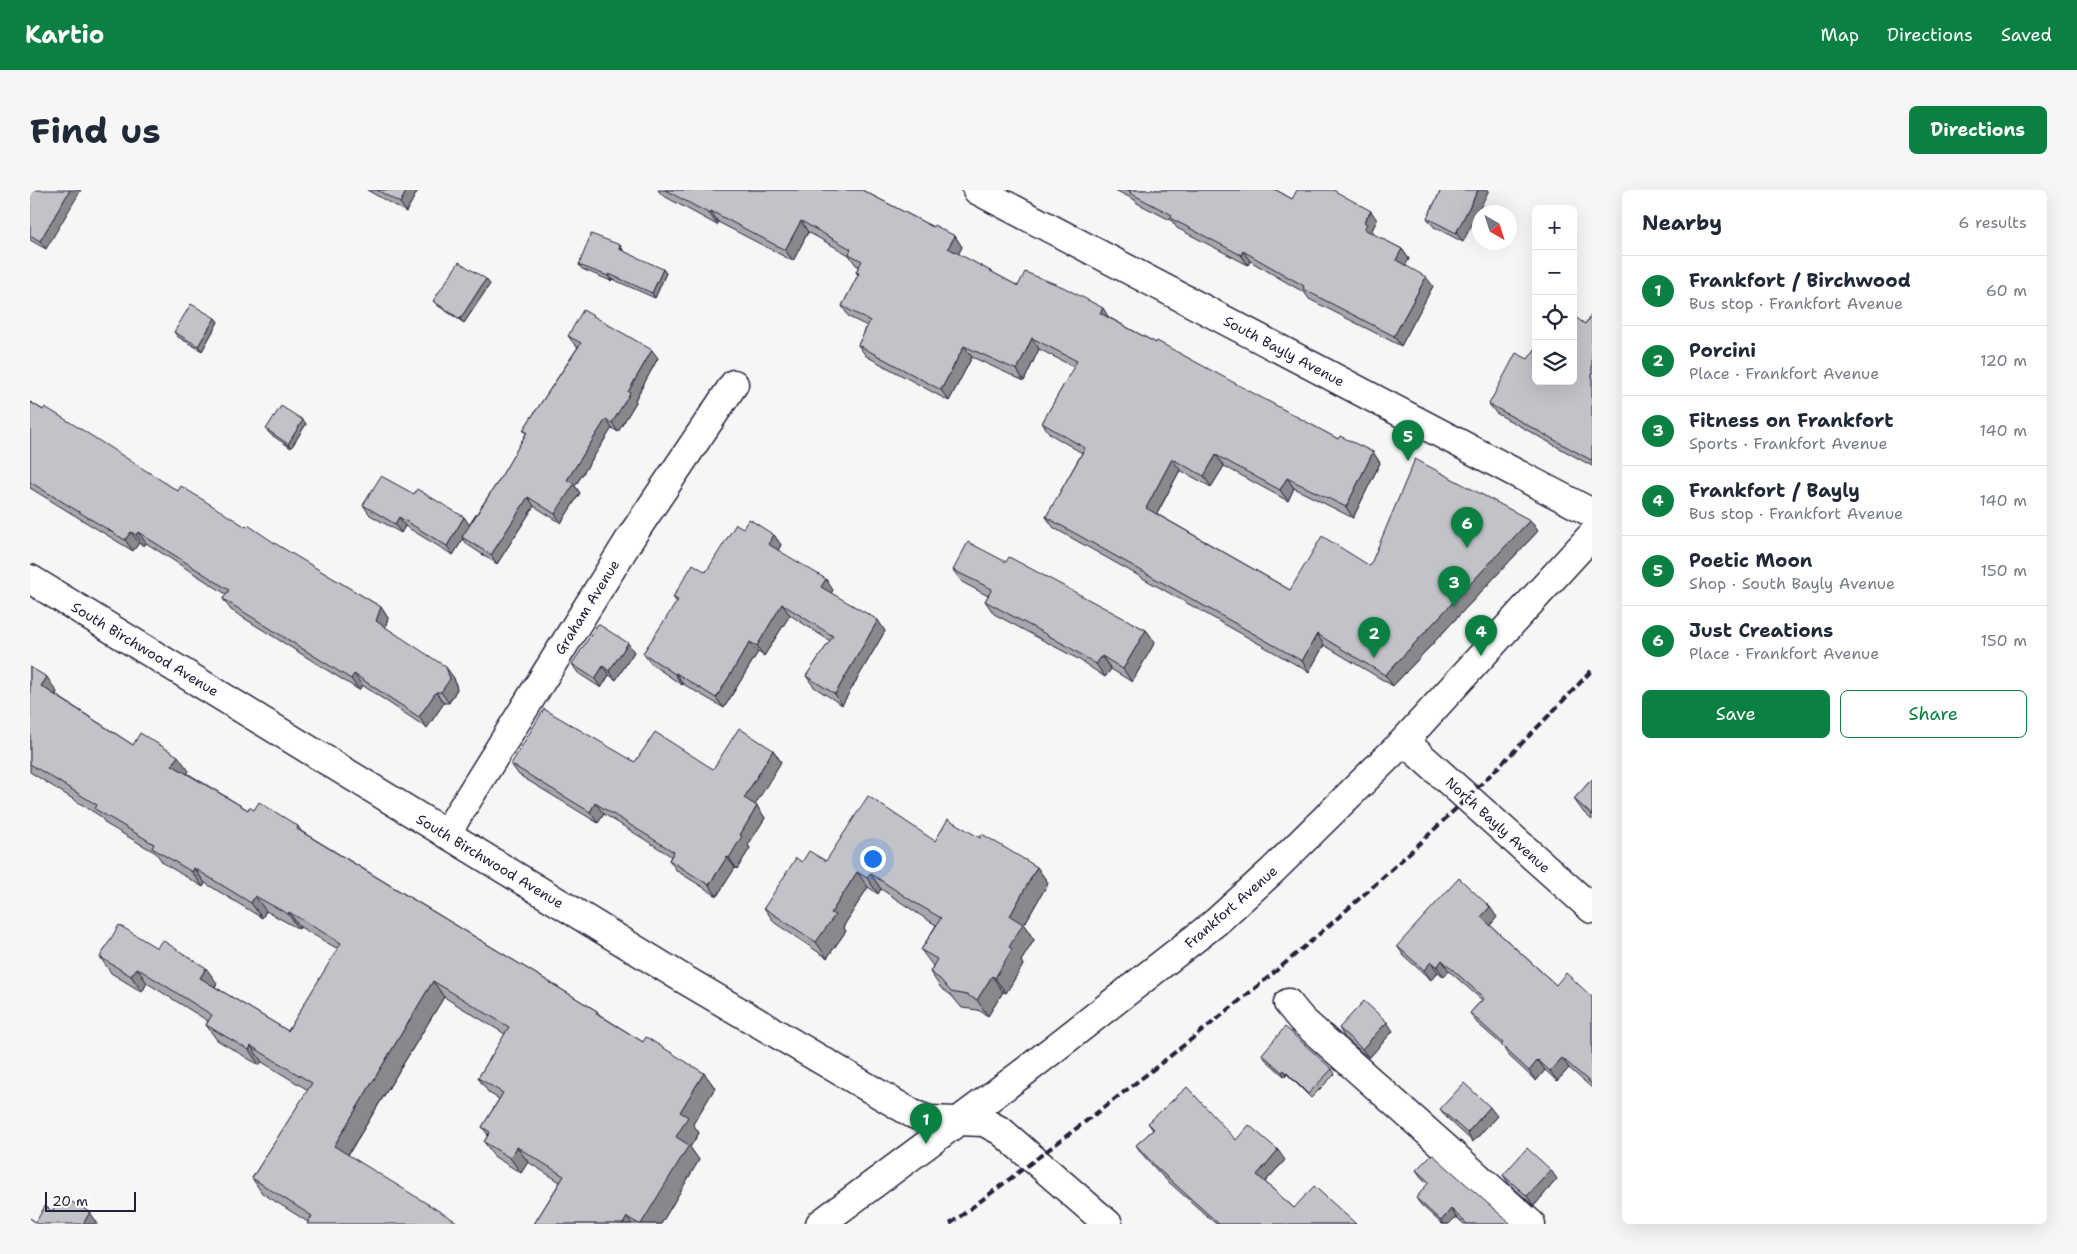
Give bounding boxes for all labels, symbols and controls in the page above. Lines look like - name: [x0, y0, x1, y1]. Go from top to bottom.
- text: Kartio: [25, 19, 104, 51]
- text: Map: [1821, 23, 1859, 47]
- text: Directions: [1887, 23, 1973, 47]
- text: Saved: [2001, 23, 2052, 47]
- button: Directions: [1909, 106, 2047, 154]
- text: Find us: [30, 107, 161, 154]
- north arrow: [1472, 205, 1517, 250]
- map controls: [1532, 205, 1577, 385]
- button: +: [1532, 205, 1577, 250]
- text: Nearby: [1642, 209, 1722, 237]
- text: 6 results: [1958, 212, 2027, 233]
- button: −: [1532, 250, 1577, 295]
- text: Frankfort / Birchwood: [1689, 268, 1911, 293]
- text: 1: [1654, 280, 1662, 301]
- text: 60 m: [1986, 280, 2027, 301]
- text: Bus stop · Frankfort Avenue: [1689, 293, 1903, 314]
- button: locate: [1532, 295, 1577, 340]
- street label: South Bayly Avenue: [1221, 312, 1348, 390]
- text: Porcini: [1689, 338, 1756, 363]
- button: layers: [1532, 340, 1577, 385]
- text: 2: [1652, 350, 1664, 371]
- text: 120 m: [1980, 350, 2027, 371]
- text: Place · Frankfort Avenue: [1689, 363, 1879, 384]
- text: Fitness on Frankfort: [1689, 408, 1894, 433]
- pin: 5: [1392, 420, 1424, 461]
- text: 3: [1652, 420, 1664, 441]
- text: 140 m: [1980, 420, 2027, 441]
- text: Sports · Frankfort Avenue: [1689, 433, 1888, 454]
- text: Frankfort / Bayly: [1689, 478, 1860, 503]
- text: 4: [1652, 490, 1664, 511]
- text: 140 m: [1980, 490, 2027, 511]
- text: Bus stop · Frankfort Avenue: [1689, 503, 1903, 524]
- pin: 6: [1451, 507, 1483, 548]
- text: Poetic Moon: [1689, 548, 1812, 573]
- street label: Graham Avenue: [551, 556, 623, 658]
- text: 5: [1653, 560, 1663, 581]
- text: 150 m: [1980, 560, 2027, 581]
- pin: 3: [1438, 566, 1470, 607]
- text: Shop · South Bayly Avenue: [1689, 573, 1895, 594]
- street label: South Birchwood Avenue: [68, 598, 222, 700]
- pin: 4: [1465, 615, 1497, 656]
- pin: 2: [1358, 617, 1390, 658]
- text: Just Creations: [1689, 618, 1833, 643]
- text: 6: [1652, 630, 1664, 651]
- text: 150 m: [1980, 630, 2027, 651]
- text: Place · Frankfort Avenue: [1689, 643, 1879, 664]
- button: Save: [1642, 690, 1830, 738]
- button: Share: [1840, 690, 2027, 738]
- street label: North Bayly Avenue: [1442, 773, 1554, 877]
- street label: South Birchwood Avenue: [413, 810, 567, 912]
- your location: [860, 846, 886, 872]
- street label: Frankfort Avenue: [1181, 862, 1281, 952]
- pin: 1: [910, 1103, 942, 1144]
- scale bar: [45, 1189, 136, 1212]
- text: 20 m: [52, 1192, 88, 1210]

